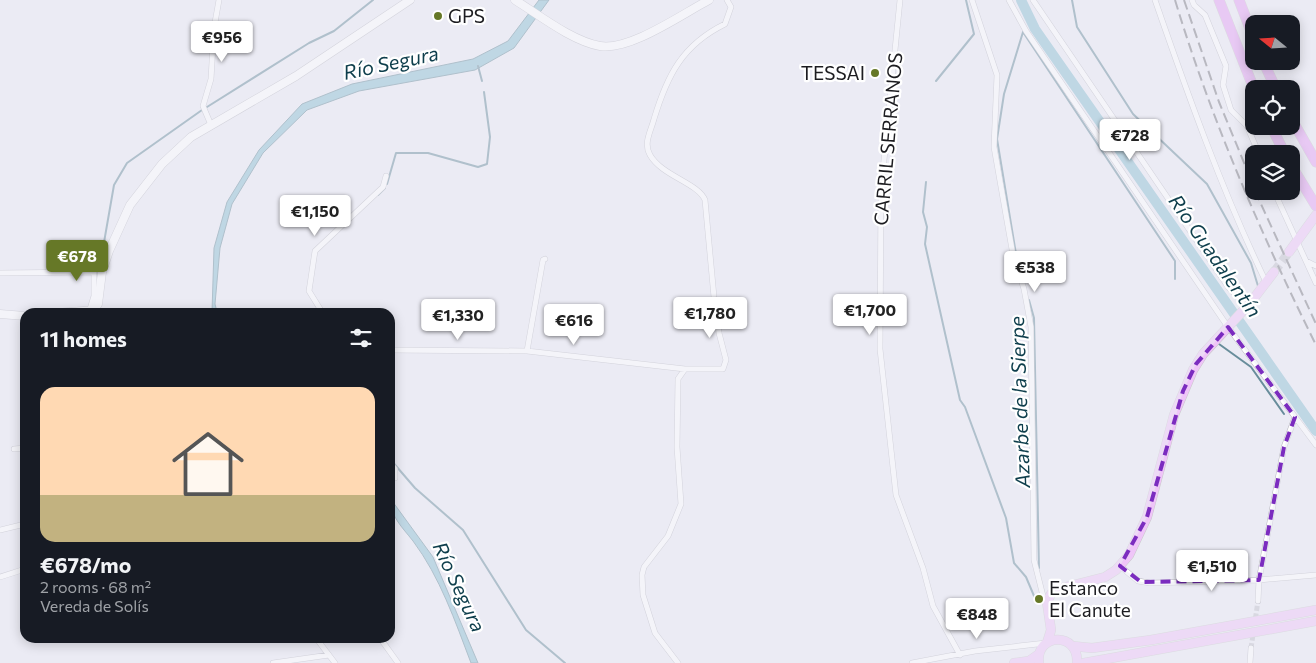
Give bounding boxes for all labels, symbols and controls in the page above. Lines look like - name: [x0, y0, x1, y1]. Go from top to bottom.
- place label: GPS: [448, 4, 485, 27]
- marker: GPS: [432, 10, 444, 22]
- north arrow: [1245, 15, 1300, 70]
- map controls: [1245, 15, 1300, 200]
- pin: €956: [192, 20, 252, 63]
- text: €956: [202, 27, 242, 46]
- water label: Río Segura: [341, 40, 441, 84]
- street label: CARRIL SERRANOS: [868, 52, 907, 226]
- place label: TESSAI: [801, 61, 865, 84]
- marker: TESSAI: [869, 67, 881, 79]
- button: locate: [1245, 80, 1300, 135]
- pin: €728: [1100, 119, 1160, 161]
- text: €728: [1111, 125, 1149, 144]
- button: layers: [1245, 145, 1300, 200]
- water label: Río Guadalentín: [1165, 189, 1267, 322]
- pin: €1,150: [274, 194, 356, 237]
- text: €1,150: [291, 201, 339, 220]
- pin: €678: [47, 240, 107, 282]
- text: €678: [57, 246, 97, 265]
- pin: €538: [1005, 250, 1065, 293]
- text: €538: [1015, 257, 1055, 276]
- pin: €1,700: [829, 294, 911, 336]
- pin: €1,780: [669, 296, 751, 339]
- pin: €1,330: [417, 298, 499, 341]
- text: €1,700: [844, 300, 896, 319]
- text: €1,780: [684, 303, 736, 322]
- pin: €616: [544, 304, 604, 346]
- text: €1,330: [432, 305, 484, 324]
- text: €616: [555, 310, 593, 329]
- water label: Azarbe de la Sierpe: [1004, 315, 1034, 489]
- icon: filters: [347, 324, 375, 352]
- text: 11 homes: [40, 326, 127, 351]
- icon: home: [163, 419, 253, 509]
- water label: Río Segura: [429, 538, 491, 636]
- pin: €1,510: [1171, 550, 1253, 592]
- text: €678/mo: [40, 552, 131, 577]
- text: €1,510: [1187, 556, 1237, 575]
- place label: Estanco El Canute: [1049, 576, 1131, 621]
- text: 2 rooms · 68 m²: [40, 577, 151, 596]
- marker: Estanco El Canute: [1033, 593, 1045, 605]
- text: Vereda de Solís: [40, 596, 149, 615]
- pin: €848: [947, 598, 1007, 640]
- text: €848: [957, 604, 997, 623]

